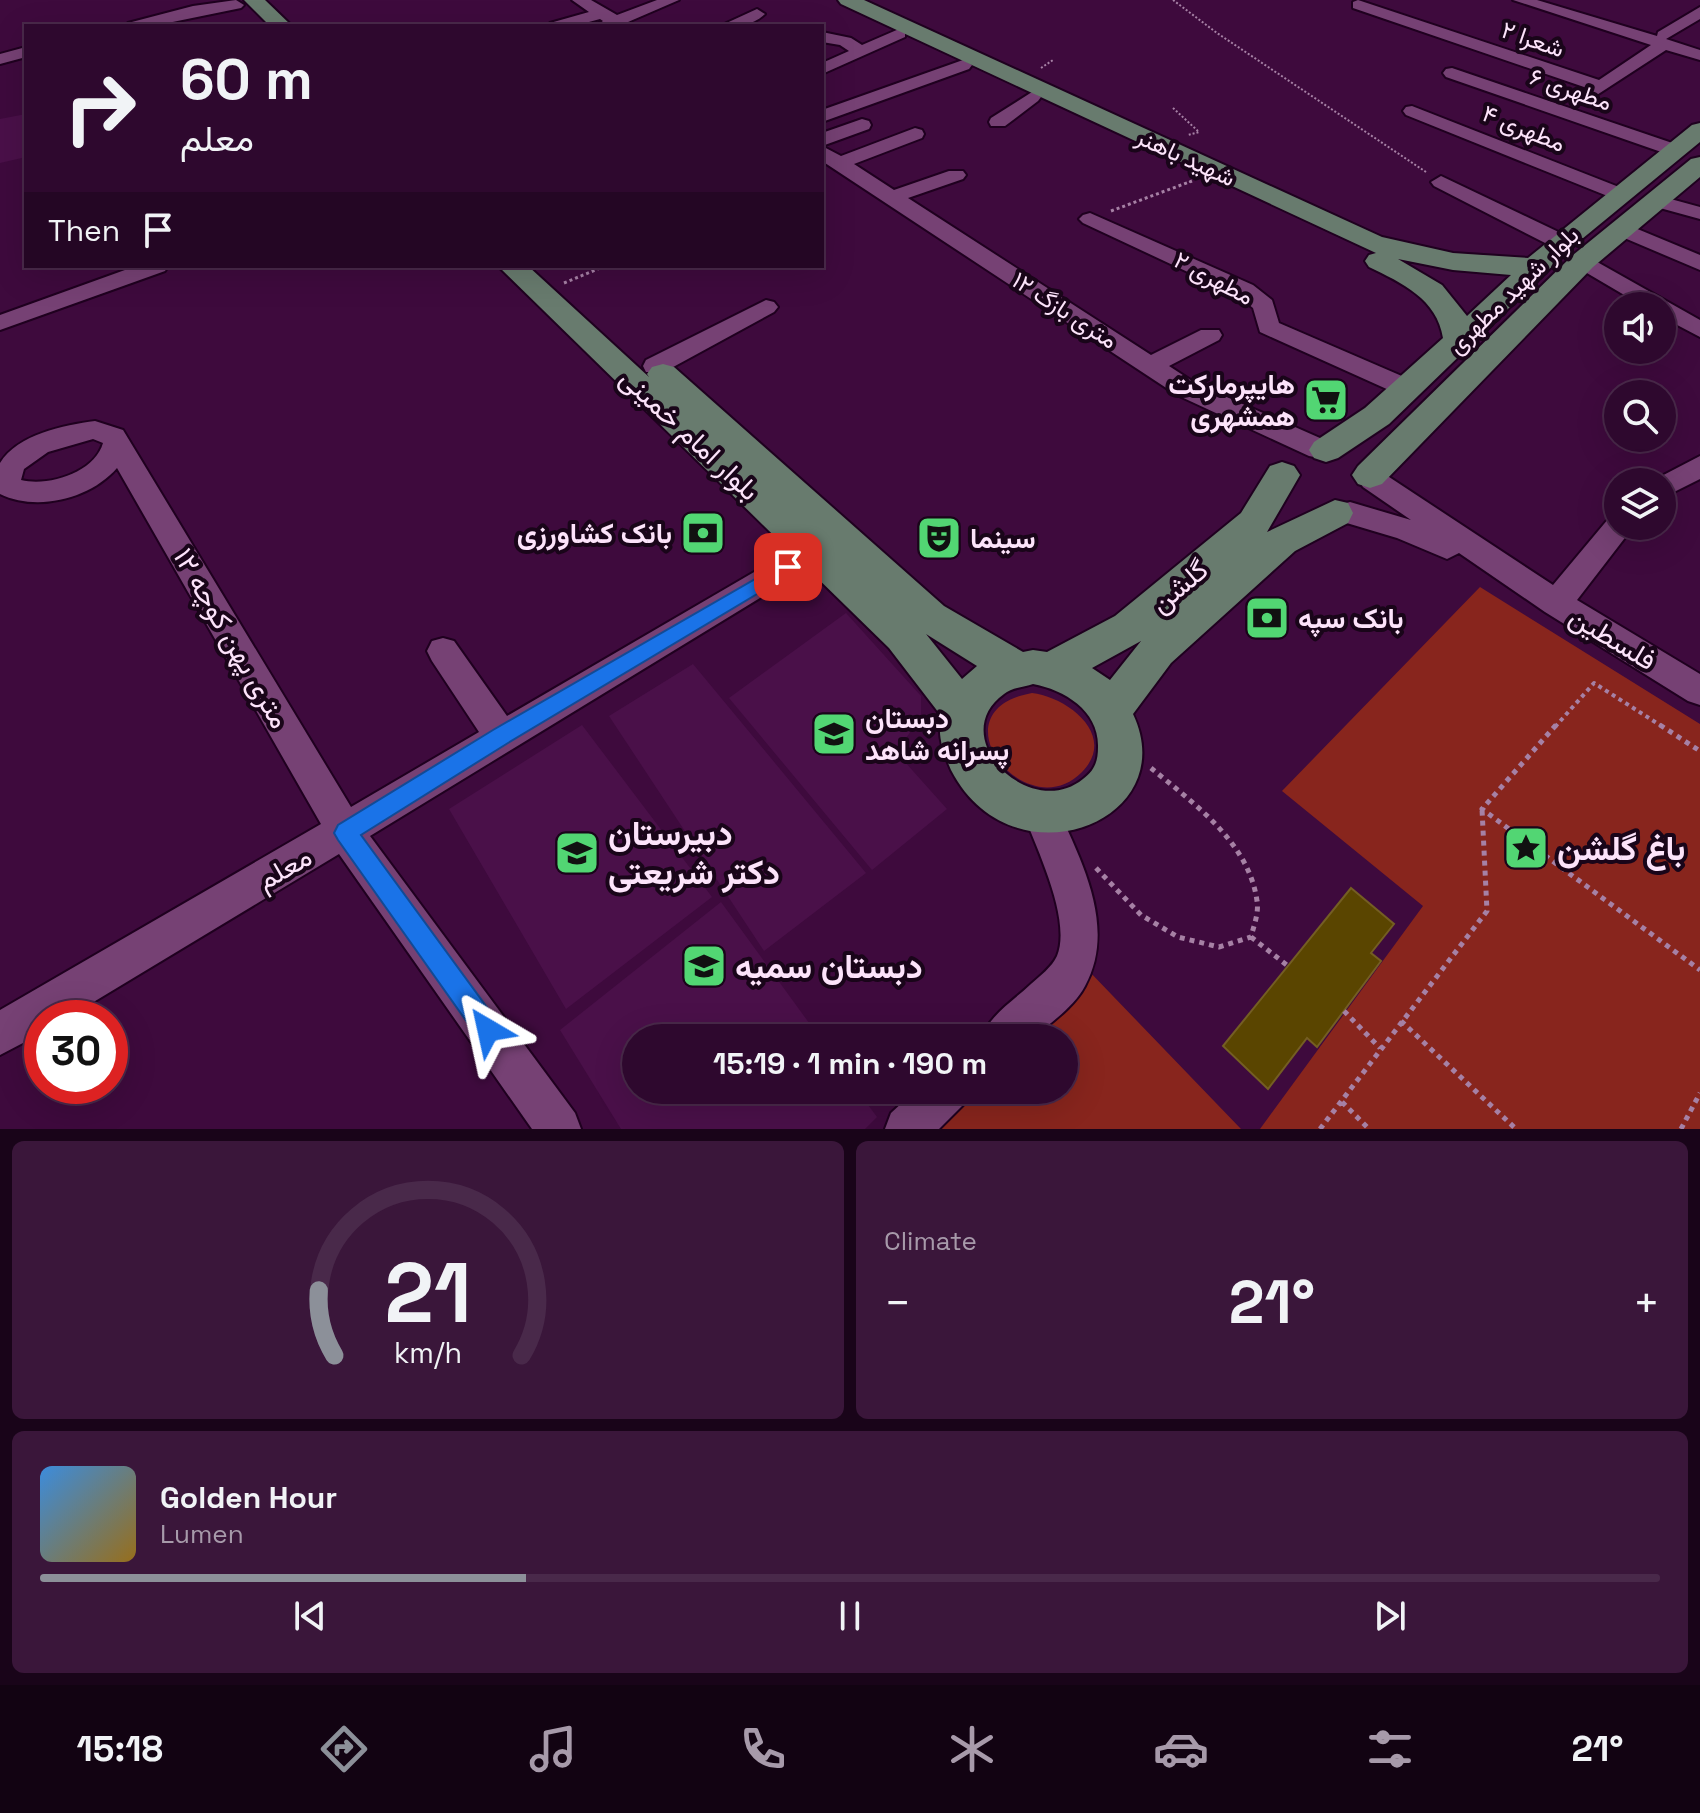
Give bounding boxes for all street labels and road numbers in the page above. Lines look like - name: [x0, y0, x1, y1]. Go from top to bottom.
- street label: شعرا ۲: [1497, 14, 1569, 64]
- street label: مطهری ۶: [1526, 61, 1616, 117]
- street label: مطهری ۴: [1478, 97, 1570, 159]
- street label: شهید باهنر: [1131, 120, 1241, 193]
- street label: بلوار شهید مطهری: [1441, 219, 1585, 361]
- street label: مطهری ۲: [1169, 244, 1259, 312]
- street label: ۱۲ متری بازگ: [1006, 264, 1124, 356]
- street label: بلوار امام خمینی: [612, 360, 767, 509]
- street label: ۱۲ متری پهن کوچه: [165, 541, 298, 735]
- street label: گلشن: [1142, 551, 1216, 621]
- street label: فلسطین: [1563, 598, 1663, 678]
- street label: معلم: [250, 838, 318, 899]

